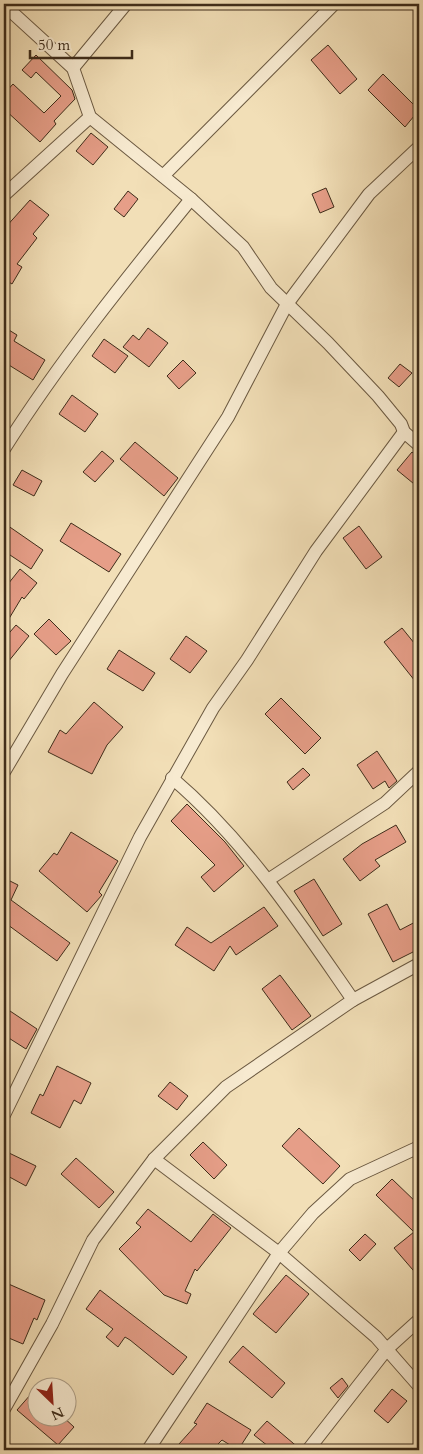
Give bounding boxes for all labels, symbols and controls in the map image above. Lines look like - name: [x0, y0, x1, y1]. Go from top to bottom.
- scale bar: [30, 28, 132, 60]
- text: 50 m: [38, 35, 70, 55]
- north arrow: [28, 1376, 78, 1426]
- text: N: [48, 1402, 67, 1425]

